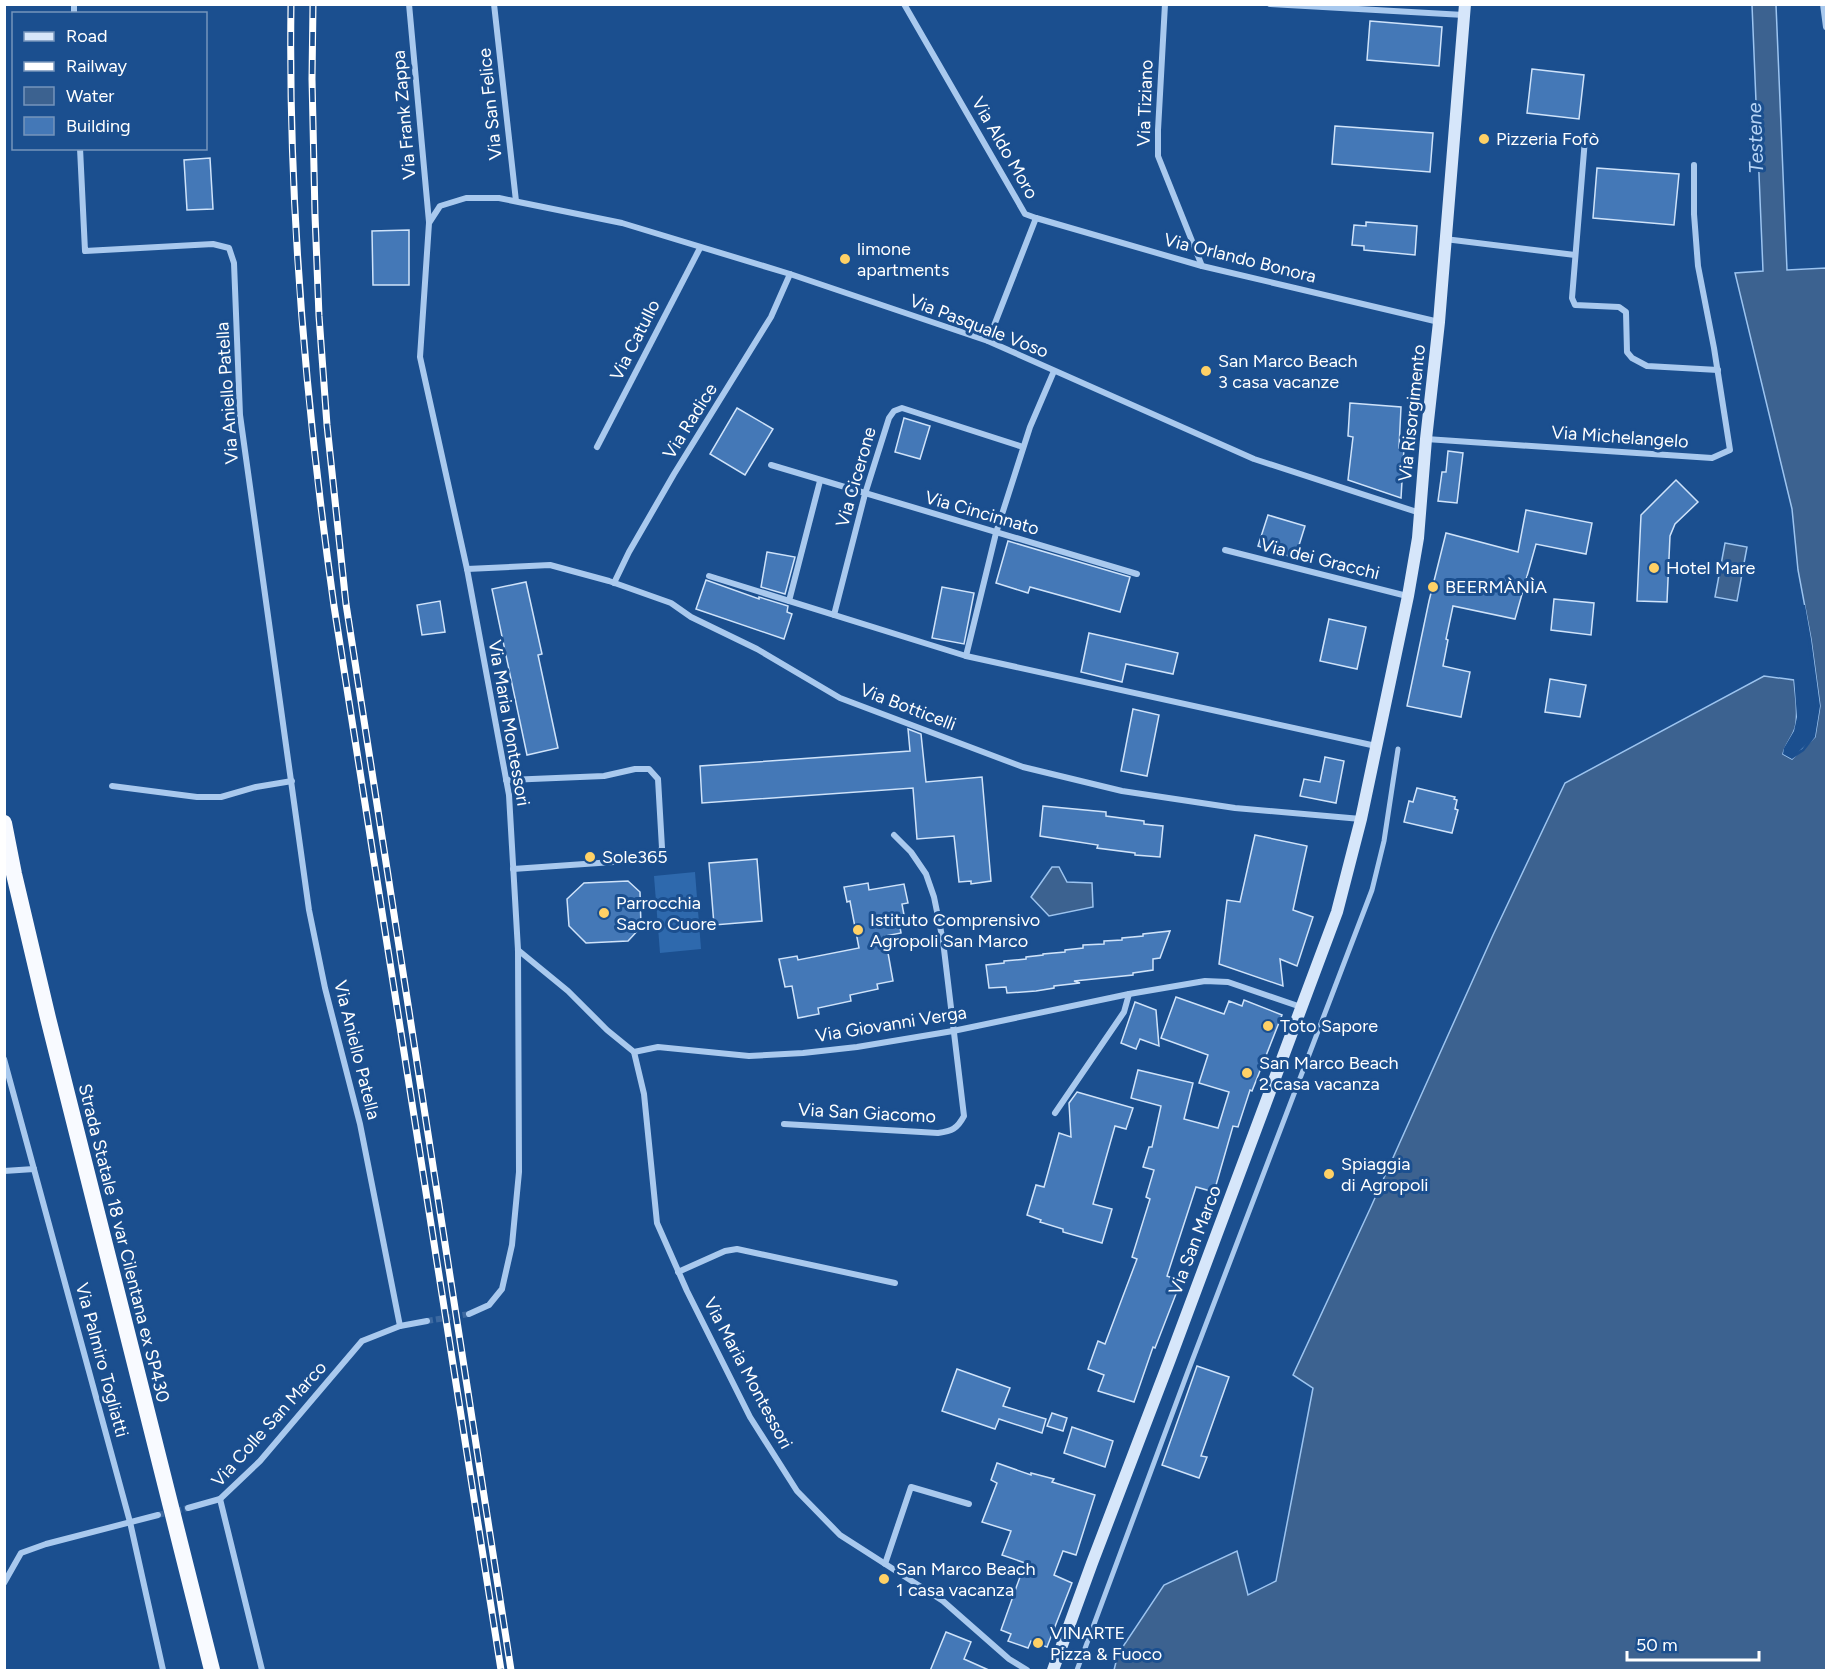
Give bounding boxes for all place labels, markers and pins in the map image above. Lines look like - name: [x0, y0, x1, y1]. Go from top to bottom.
- place label: Pizzeria Fofò: [1496, 128, 1599, 150]
- marker: Pizzeria Fofò: [1477, 132, 1491, 146]
- place label: limone apartments: [857, 238, 949, 281]
- marker: limone apartments: [838, 252, 852, 266]
- place label: San Marco Beach 3 casa vacanze: [1218, 350, 1358, 393]
- marker: San Marco Beach 3 casa vacanze: [1199, 364, 1213, 378]
- place label: Hotel Mare: [1666, 557, 1755, 579]
- marker: Hotel Mare: [1647, 561, 1661, 575]
- place label: BEERMÀNÌA: [1445, 576, 1547, 598]
- marker: BEERMÀNÌA: [1426, 580, 1440, 594]
- place label: Sole365: [602, 846, 668, 868]
- marker: Sole365: [583, 850, 597, 864]
- place label: Parrocchia Sacro Cuore: [616, 892, 716, 935]
- marker: Parrocchia Sacro Cuore: [597, 906, 611, 920]
- place label: Istituto Comprensivo Agropoli San Marco: [870, 909, 1040, 952]
- marker: Istituto Comprensivo Agropoli San Marco: [851, 923, 865, 937]
- place label: Toto Sapore: [1280, 1015, 1378, 1037]
- marker: Toto Sapore: [1261, 1019, 1275, 1033]
- place label: San Marco Beach 2 casa vacanza: [1259, 1052, 1399, 1095]
- marker: San Marco Beach 2 casa vacanza: [1240, 1066, 1254, 1080]
- place label: Spiaggia di Agropoli: [1341, 1153, 1429, 1196]
- marker: Spiaggia di Agropoli: [1322, 1167, 1336, 1181]
- place label: San Marco Beach 1 casa vacanza: [896, 1558, 1036, 1601]
- marker: San Marco Beach 1 casa vacanza: [877, 1572, 891, 1586]
- place label: VINARTE Pizza & Fuoco: [1050, 1622, 1162, 1665]
- marker: VINARTE Pizza & Fuoco: [1031, 1636, 1045, 1650]

